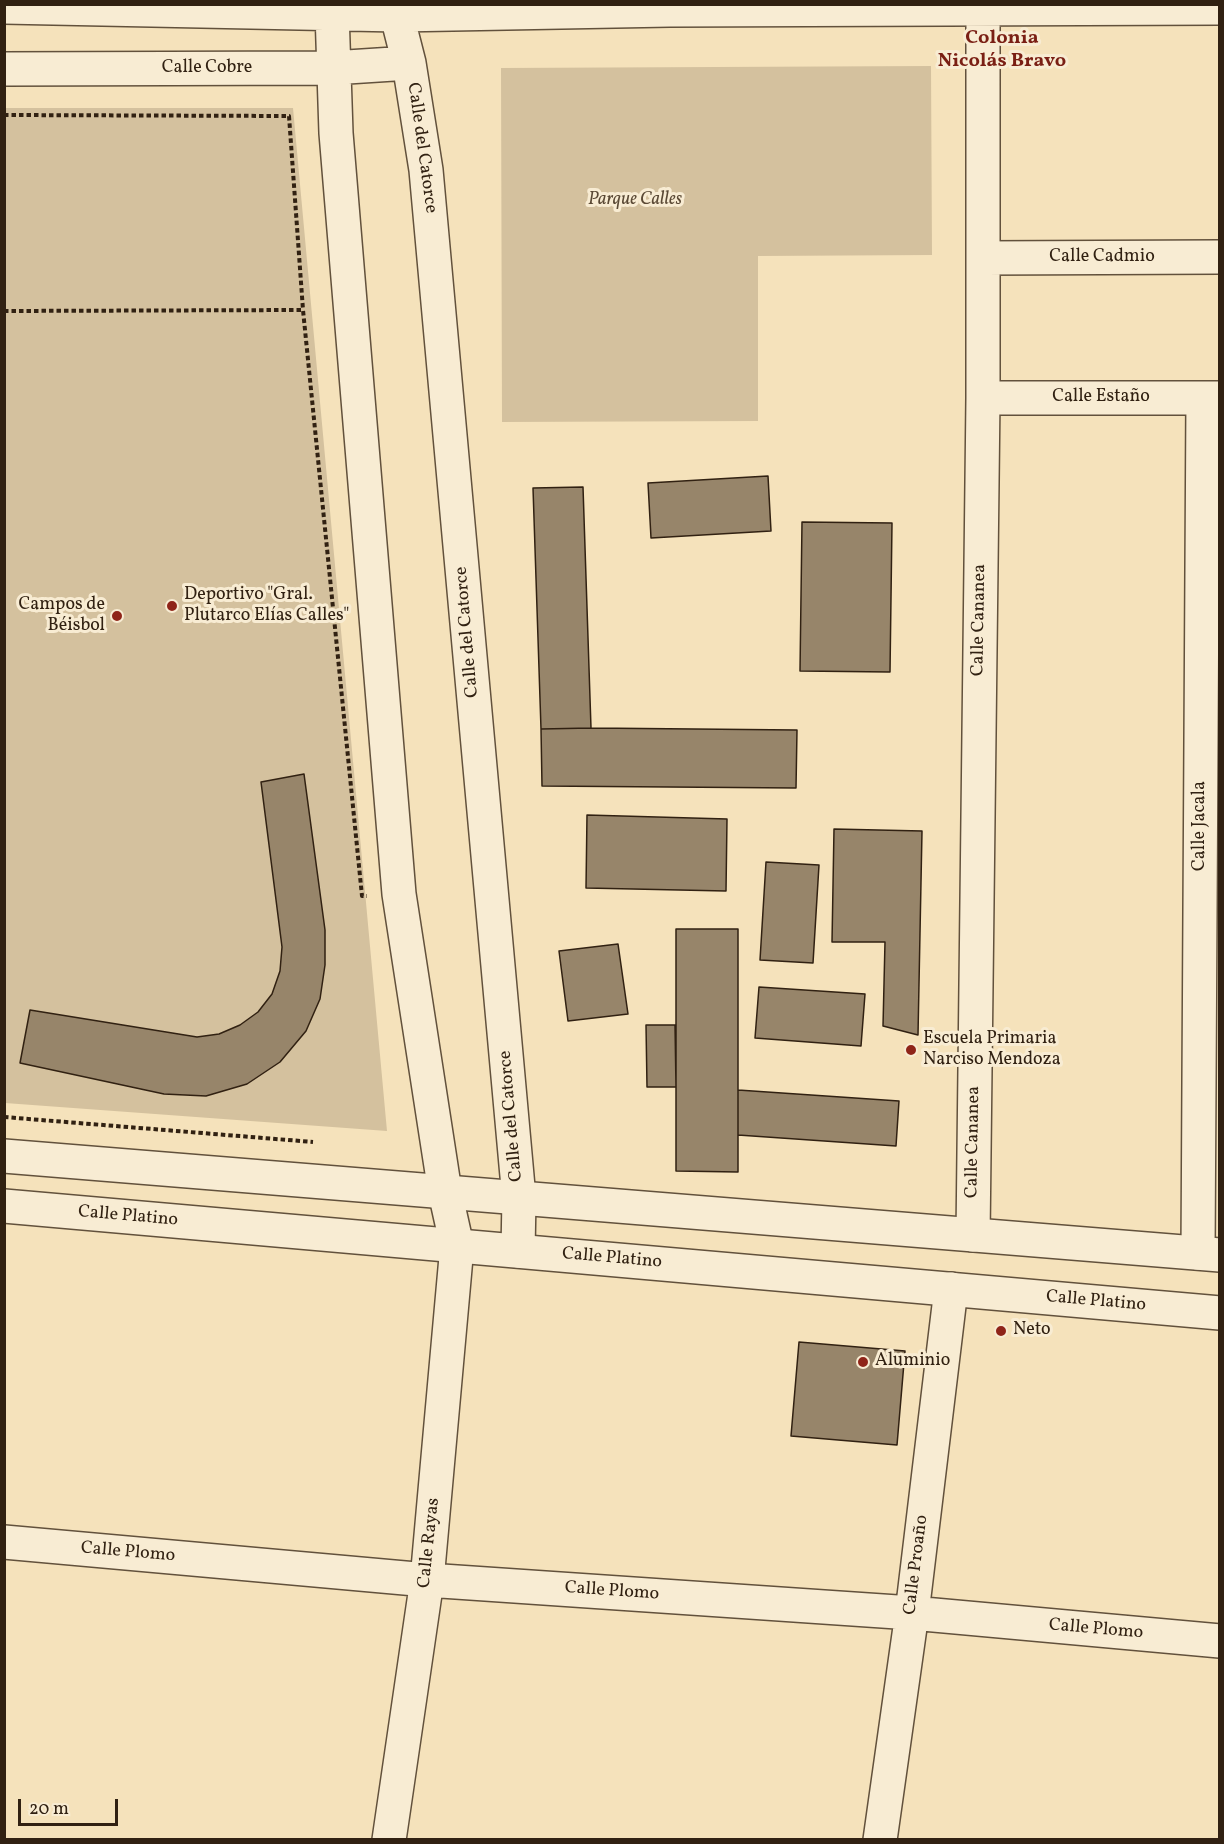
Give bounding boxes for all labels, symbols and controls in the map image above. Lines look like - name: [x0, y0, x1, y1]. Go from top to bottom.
- district label: Colonia Nicolás Bravo: [938, 27, 1066, 74]
- street label: Calle Cobre: [162, 58, 252, 80]
- street label: Calle del Catorce: [401, 81, 441, 215]
- park label: Parque Calles: [588, 190, 682, 212]
- street label: Calle Cadmio: [1049, 247, 1155, 269]
- street label: Calle Estaño: [1052, 387, 1150, 409]
- street label: Calle Cananea: [968, 564, 992, 676]
- street label: Calle del Catorce: [452, 566, 484, 698]
- place label: Deportivo "Gral. Plutarco Elías Calles": [184, 585, 349, 628]
- place label: Campos de Béisbol: [18, 595, 105, 638]
- marker: Deportivo "Gral. Plutarco Elías Calles": [165, 599, 179, 613]
- marker: Campos de Béisbol: [110, 609, 124, 623]
- street label: Calle Jacala: [1190, 781, 1212, 871]
- place label: Escuela Primaria Narciso Mendoza: [923, 1029, 1061, 1072]
- marker: Escuela Primaria Narciso Mendoza: [904, 1043, 918, 1057]
- street label: Calle del Catorce: [496, 1050, 528, 1182]
- street label: Calle Cananea: [962, 1086, 986, 1198]
- street label: Calle Platino: [77, 1202, 179, 1232]
- street label: Calle Platino: [561, 1244, 663, 1274]
- street label: Calle Platino: [1045, 1287, 1147, 1317]
- place label: Neto: [1013, 1320, 1051, 1342]
- marker: Neto: [994, 1324, 1008, 1338]
- place label: Aluminio: [875, 1351, 950, 1373]
- marker: Aluminio: [856, 1355, 870, 1369]
- street label: Calle Rayas: [415, 1497, 445, 1589]
- street label: Calle Proaño: [900, 1514, 934, 1616]
- street label: Calle Plomo: [80, 1538, 176, 1568]
- street label: Calle Plomo: [564, 1578, 660, 1606]
- street label: Calle Plomo: [1048, 1615, 1144, 1645]
- scale bar: [21, 1787, 122, 1825]
- text: 20 m: [29, 1797, 69, 1822]

